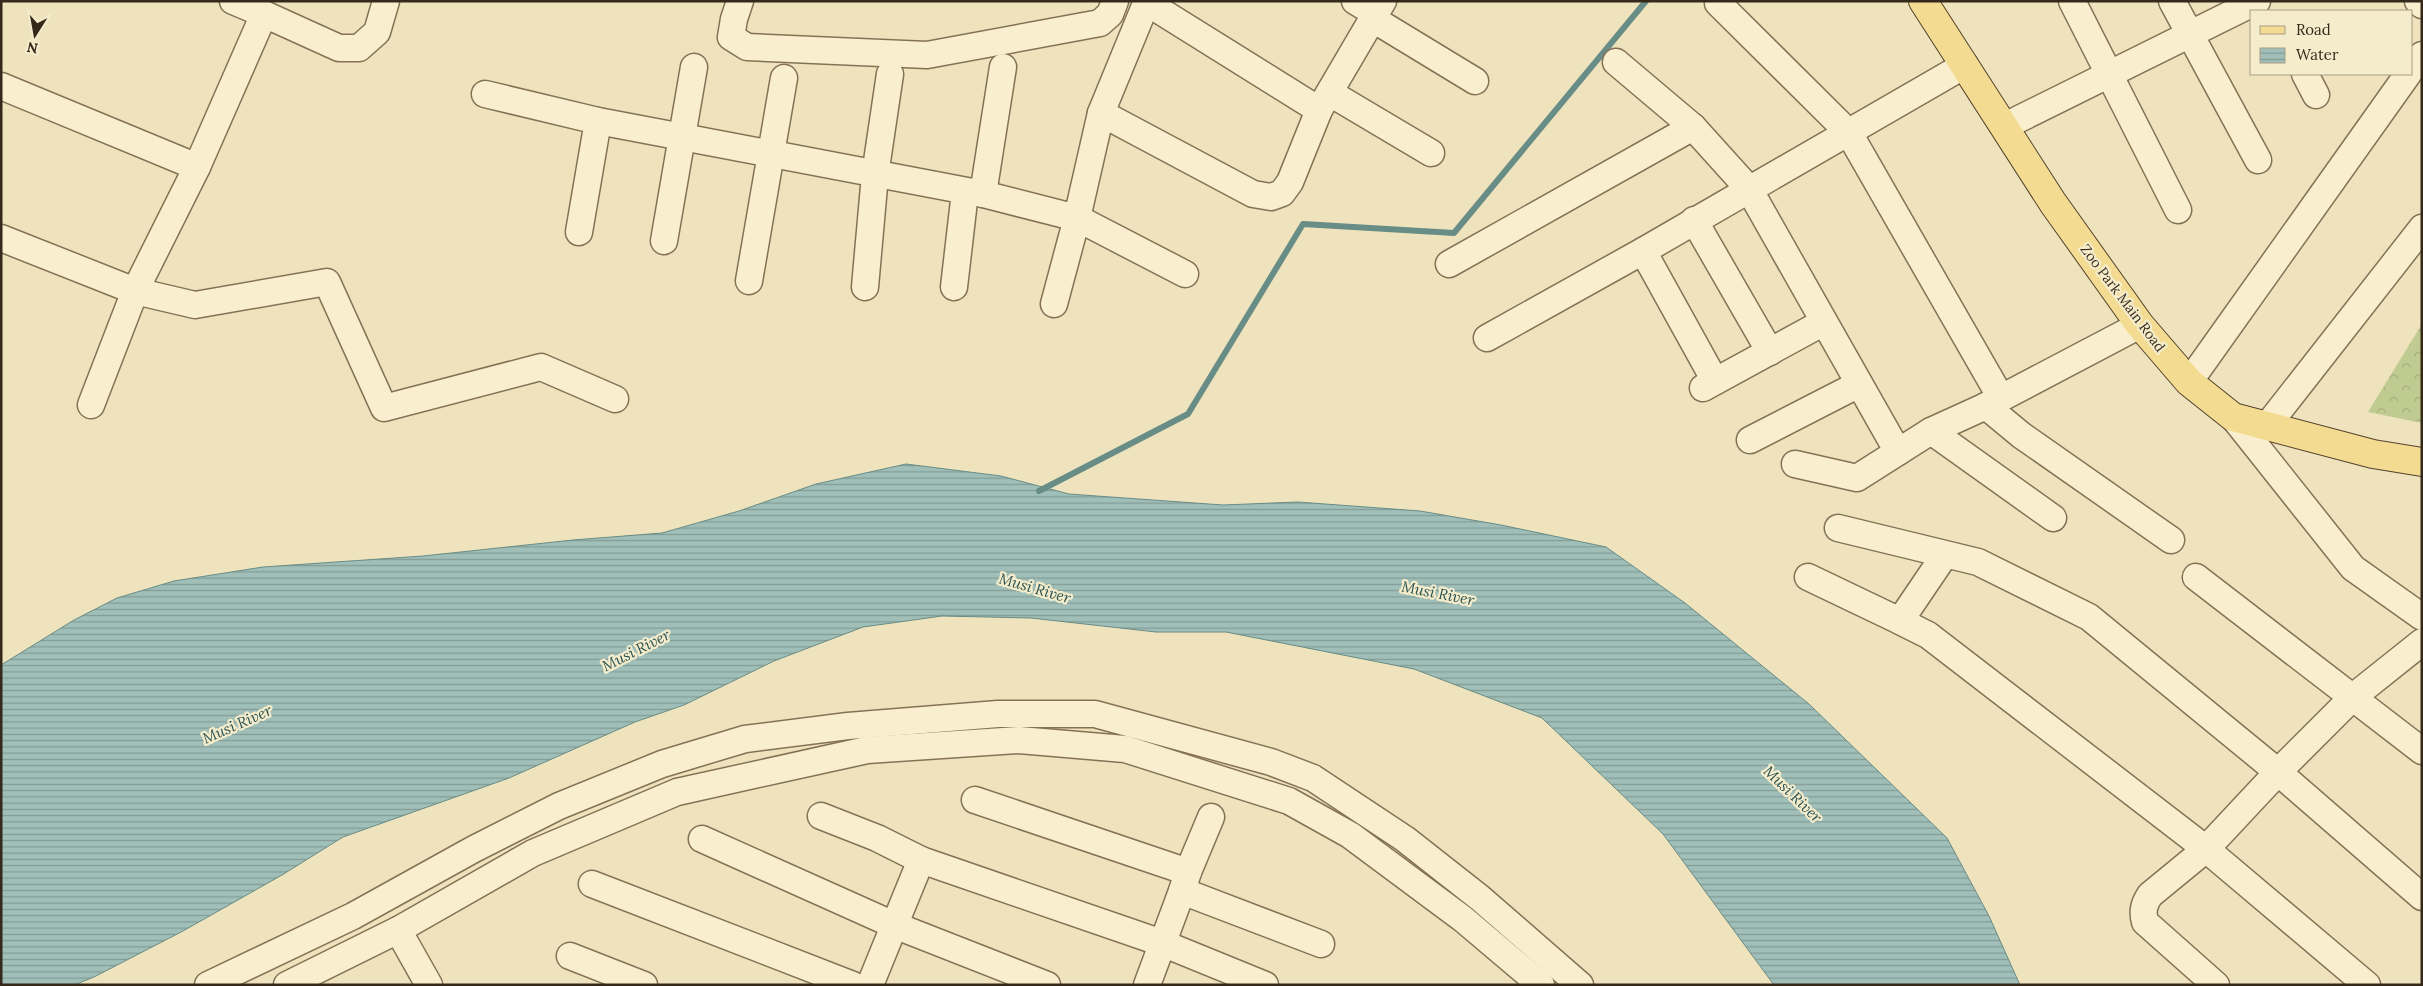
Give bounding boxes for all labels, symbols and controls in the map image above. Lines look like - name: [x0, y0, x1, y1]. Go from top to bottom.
- north arrow: [10, 10, 60, 60]
- legend: [2250, 10, 2413, 75]
- text: Road: [2296, 20, 2331, 39]
- text: N: [25, 38, 40, 58]
- text: Water: [2296, 45, 2339, 64]
- street label: Zoo Park Main Road: [2077, 241, 2169, 355]
- water label: Musi River: [997, 569, 1073, 607]
- water label: Musi River: [1400, 577, 1476, 609]
- water label: Musi River: [599, 625, 673, 675]
- water label: Musi River: [199, 700, 275, 748]
- water label: Musi River: [1760, 762, 1826, 827]

